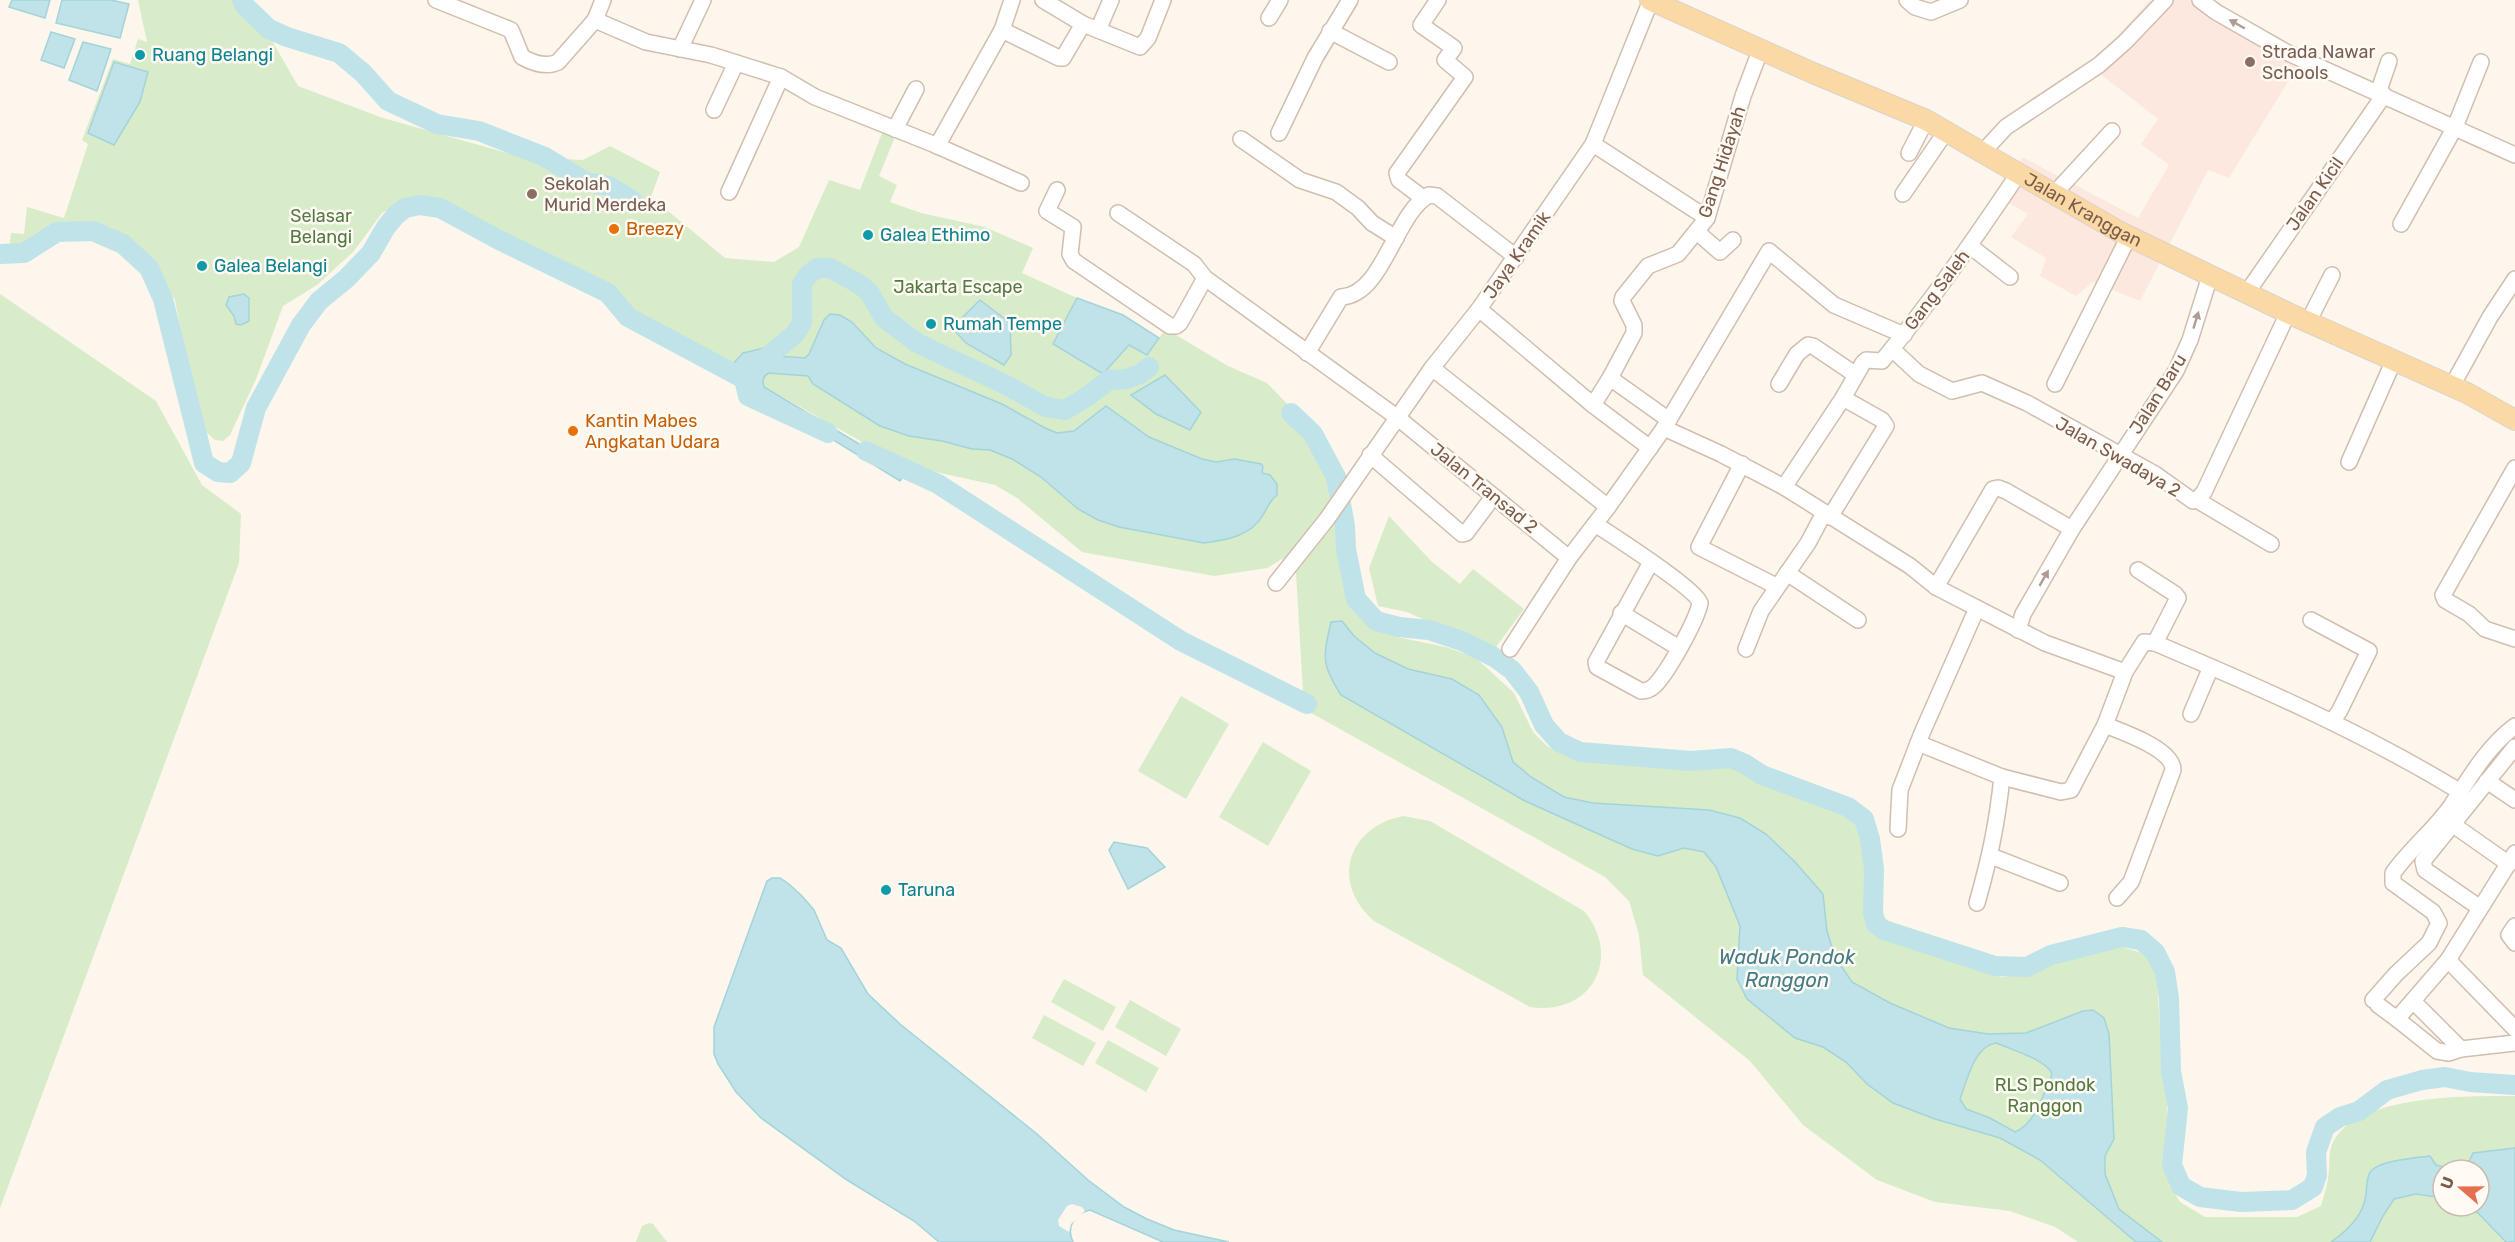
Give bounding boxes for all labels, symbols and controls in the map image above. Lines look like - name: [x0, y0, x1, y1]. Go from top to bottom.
- one-way arrow: [2228, 19, 2245, 29]
- place label: Strada Nawar Schools: [2262, 41, 2375, 84]
- place label: Ruang Belangi: [152, 44, 273, 66]
- marker: Ruang Belangi: [133, 48, 147, 62]
- marker: Strada Nawar Schools: [2243, 55, 2257, 69]
- street label: Gang Hidayah: [1694, 103, 1750, 221]
- street label: Jalan Kicil: [2282, 153, 2348, 235]
- street label: Jalan Kranggan: [2020, 168, 2145, 252]
- place label: Sekolah Murid Merdeka: [544, 173, 666, 216]
- marker: Sekolah Murid Merdeka: [525, 187, 539, 201]
- park label: Selasar Belangi: [290, 205, 352, 248]
- street label: Jaya Kramik: [1479, 206, 1556, 303]
- place label: Breezy: [626, 218, 684, 240]
- marker: Breezy: [607, 222, 621, 236]
- place label: Galea Ethimo: [880, 224, 990, 246]
- marker: Galea Ethimo: [861, 228, 875, 242]
- street label: Gang Saleh: [1900, 246, 1974, 334]
- place label: Galea Belangi: [214, 255, 327, 277]
- marker: Galea Belangi: [195, 259, 209, 273]
- park label: Jakarta Escape: [893, 276, 1023, 298]
- one-way arrow: [2192, 311, 2201, 329]
- place label: Rumah Tempe: [943, 313, 1062, 335]
- marker: Rumah Tempe: [924, 317, 938, 331]
- street label: Jalan Baru: [2125, 350, 2191, 438]
- place label: Kantin Mabes Angkatan Udara: [585, 410, 720, 453]
- street label: Jalan Swadaya 2: [2051, 412, 2185, 502]
- marker: Kantin Mabes Angkatan Udara: [566, 424, 580, 438]
- street label: Jalan Transad 2: [1426, 438, 1542, 538]
- one-way arrow: [2039, 569, 2049, 586]
- place label: Taruna: [898, 879, 955, 901]
- marker: Taruna: [879, 883, 893, 897]
- water label: Waduk Pondok Ranggon: [1719, 945, 1856, 992]
- park label: RLS Pondok Ranggon: [1995, 1074, 2096, 1117]
- north arrow: [2431, 1158, 2491, 1218]
- text: U: [2436, 1174, 2458, 1192]

